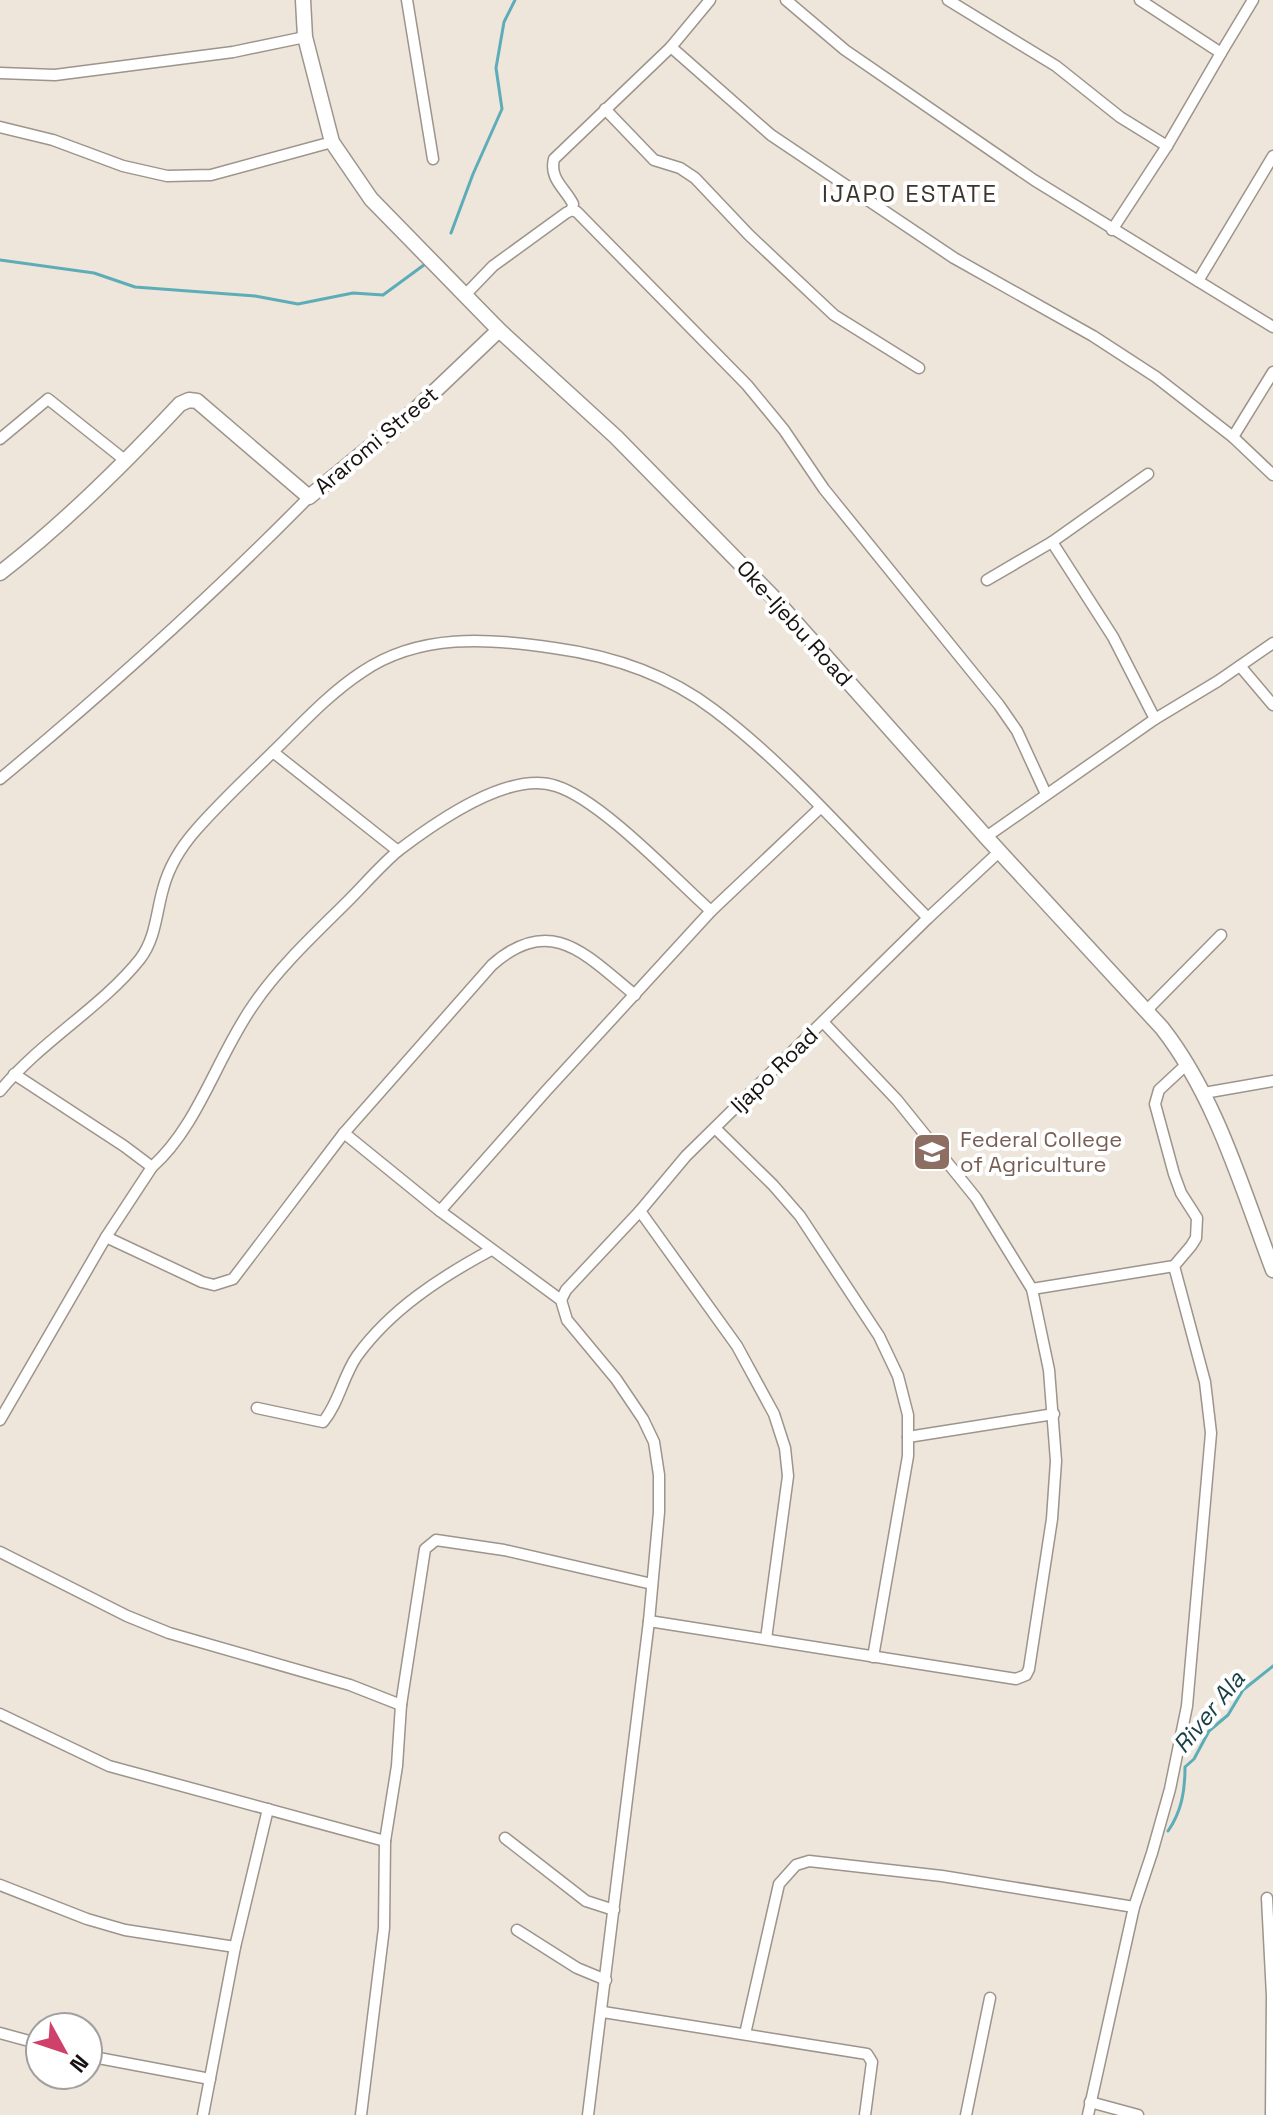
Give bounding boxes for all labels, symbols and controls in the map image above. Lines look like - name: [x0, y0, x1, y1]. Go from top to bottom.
- district label: IJAPO ESTATE: [822, 178, 998, 209]
- street label: Araromi Street: [308, 380, 444, 500]
- street label: Oke-Ijebu Road: [731, 554, 859, 692]
- street label: Ijapo Road: [724, 1021, 824, 1119]
- place label: Federal College of Agriculture: [960, 1125, 1122, 1178]
- school or university icon: Federal College of Agriculture: [911, 1131, 953, 1173]
- water label: River Ala: [1166, 1664, 1251, 1759]
- north arrow: [24, 2011, 104, 2091]
- text: N: [64, 2049, 95, 2079]

